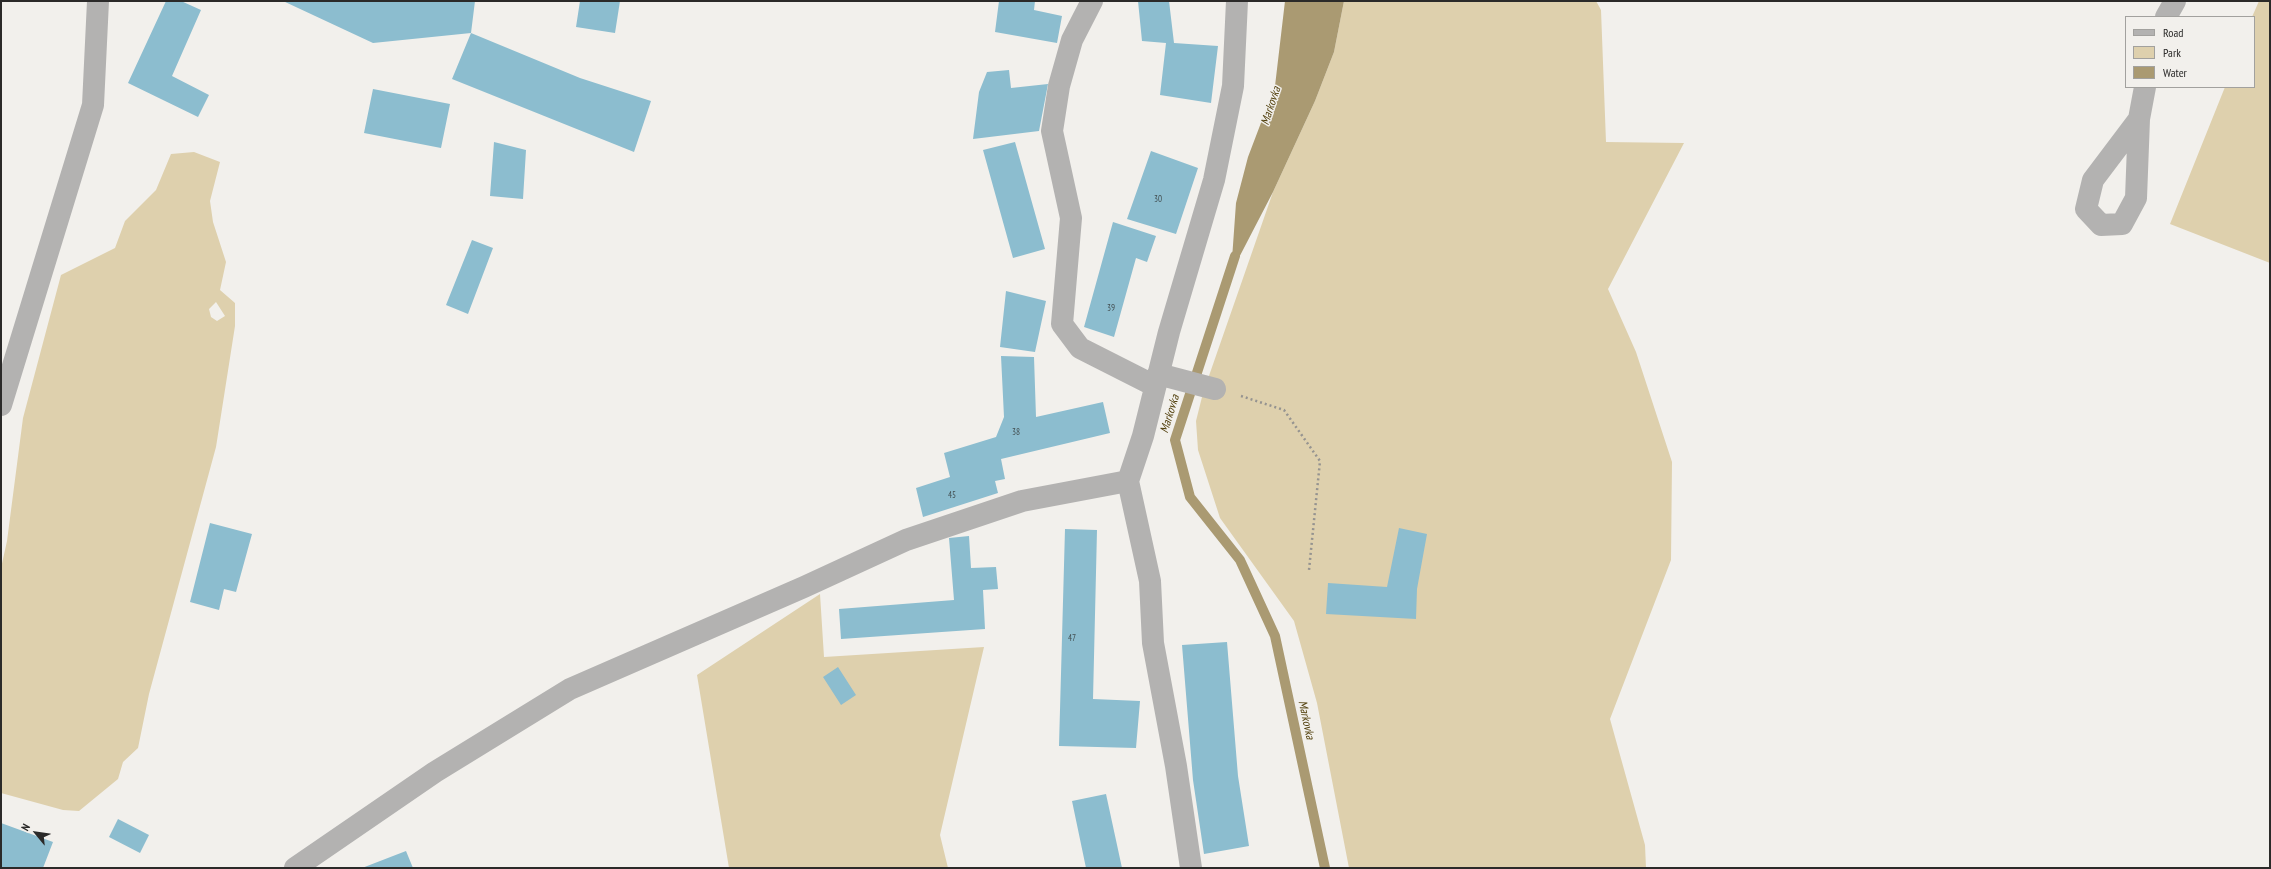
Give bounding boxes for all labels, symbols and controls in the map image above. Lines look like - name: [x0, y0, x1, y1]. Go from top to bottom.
- legend: [2125, 16, 2255, 88]
- text: Road: [2163, 25, 2183, 40]
- text: Park: [2163, 45, 2181, 60]
- text: Water: [2163, 65, 2187, 80]
- water label: Markovka: [1258, 85, 1284, 127]
- house number: 30: [1154, 194, 1162, 204]
- house number: 39: [1107, 303, 1115, 313]
- water label: Markovka: [1157, 393, 1183, 435]
- house number: 38: [1012, 427, 1020, 437]
- house number: 45: [948, 490, 956, 500]
- house number: 47: [1068, 633, 1076, 643]
- water label: Markovka: [1295, 699, 1317, 741]
- north arrow: [16, 813, 56, 853]
- text: N: [18, 821, 33, 833]

